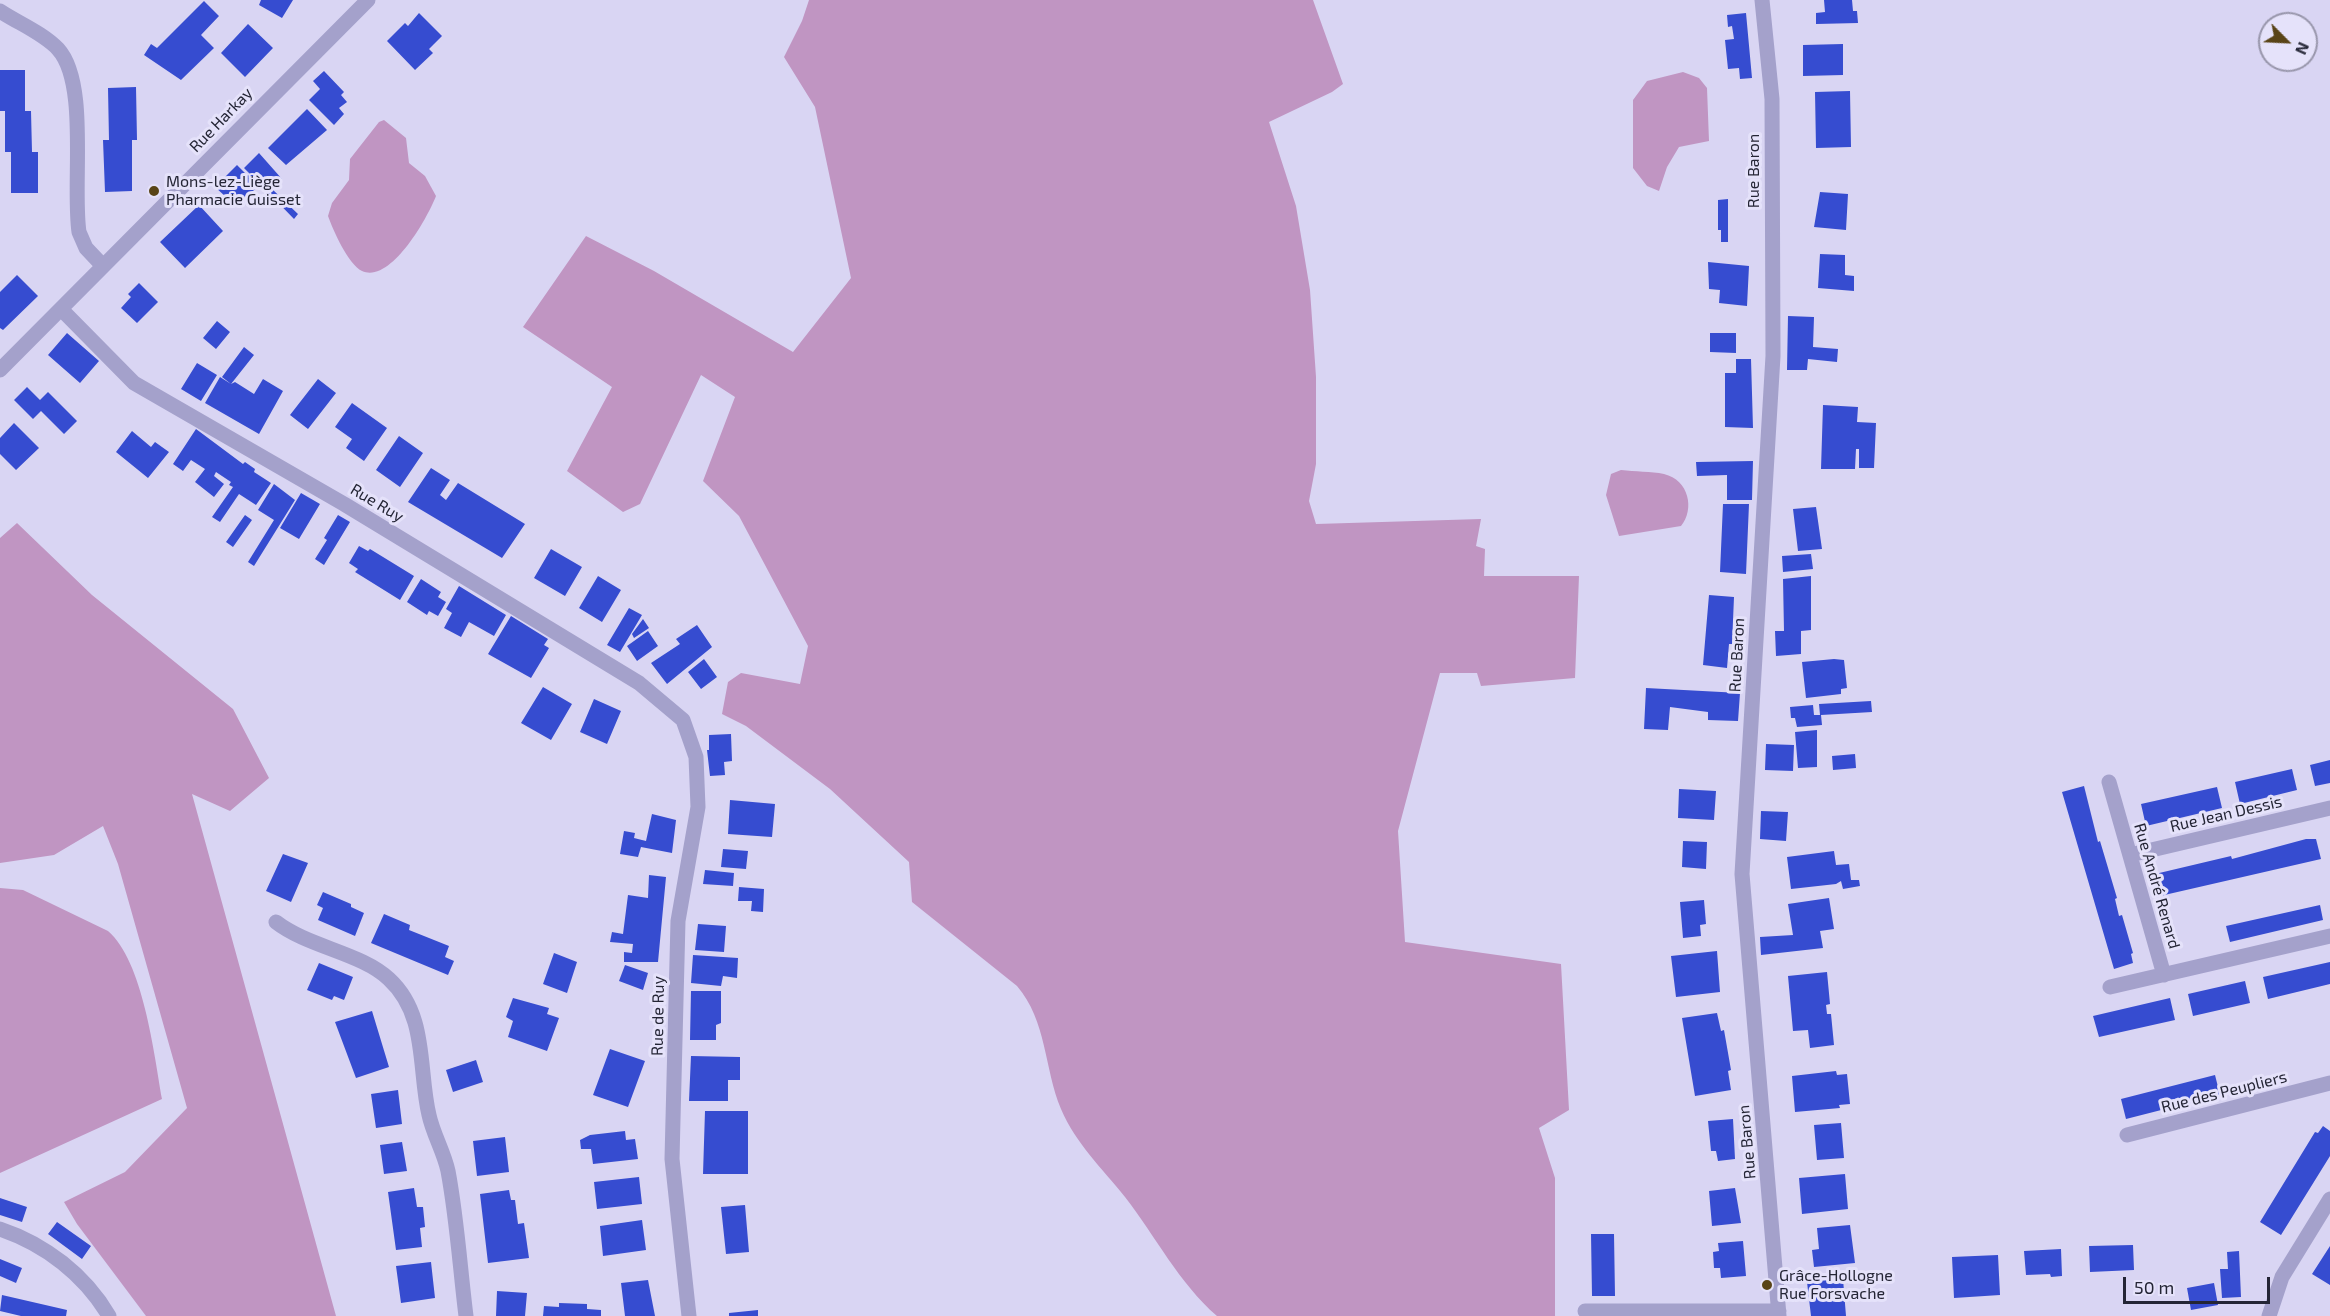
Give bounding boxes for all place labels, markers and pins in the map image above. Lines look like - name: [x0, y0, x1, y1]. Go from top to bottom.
- place label: Mons-lez-Liège Pharmacie Guisset: [166, 172, 301, 210]
- marker: Mons-lez-Liège Pharmacie Guisset: [147, 184, 161, 198]
- place label: Grâce-Hollogne Rue Forsvache: [1779, 1266, 1893, 1304]
- marker: Grâce-Hollogne Rue Forsvache: [1760, 1278, 1774, 1292]

